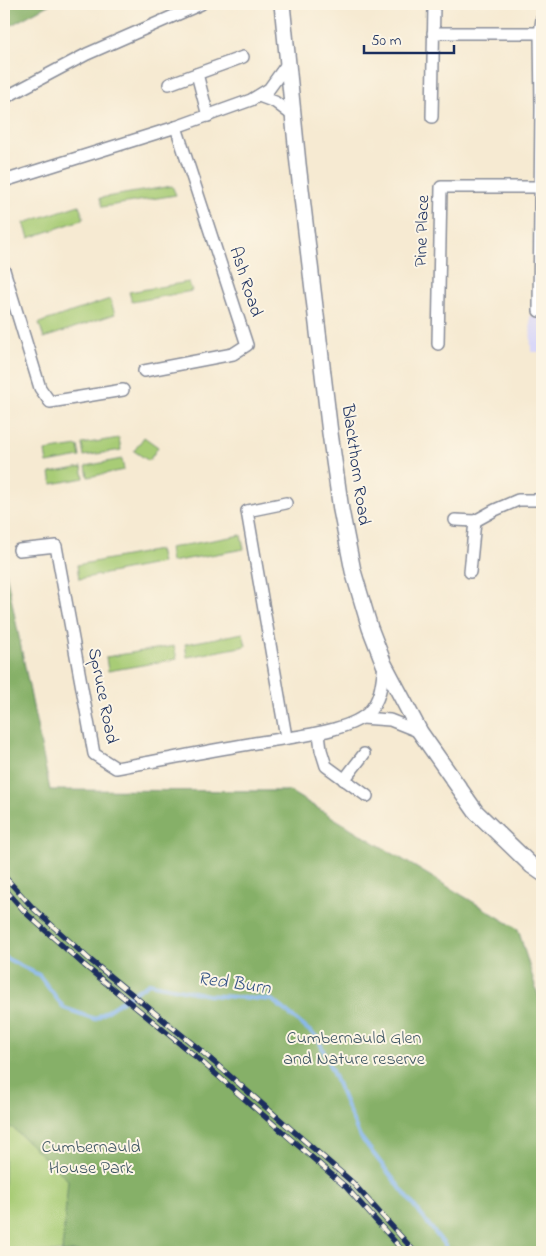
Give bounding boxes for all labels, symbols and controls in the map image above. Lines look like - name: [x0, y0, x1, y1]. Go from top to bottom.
- scale bar: [364, 22, 454, 54]
- text: 50 m: [371, 30, 402, 52]
- street label: Pine Place: [409, 194, 437, 268]
- street label: Ash Road: [221, 244, 269, 320]
- street label: Blackthorn Road: [334, 402, 376, 527]
- street label: Spruce Road: [80, 646, 124, 746]
- water label: Red Burn: [196, 966, 273, 1003]
- park label: Cumbernauld Glen and Nature reserve: [283, 1026, 426, 1073]
- park label: Cumbernauld House Park: [41, 1135, 141, 1182]

